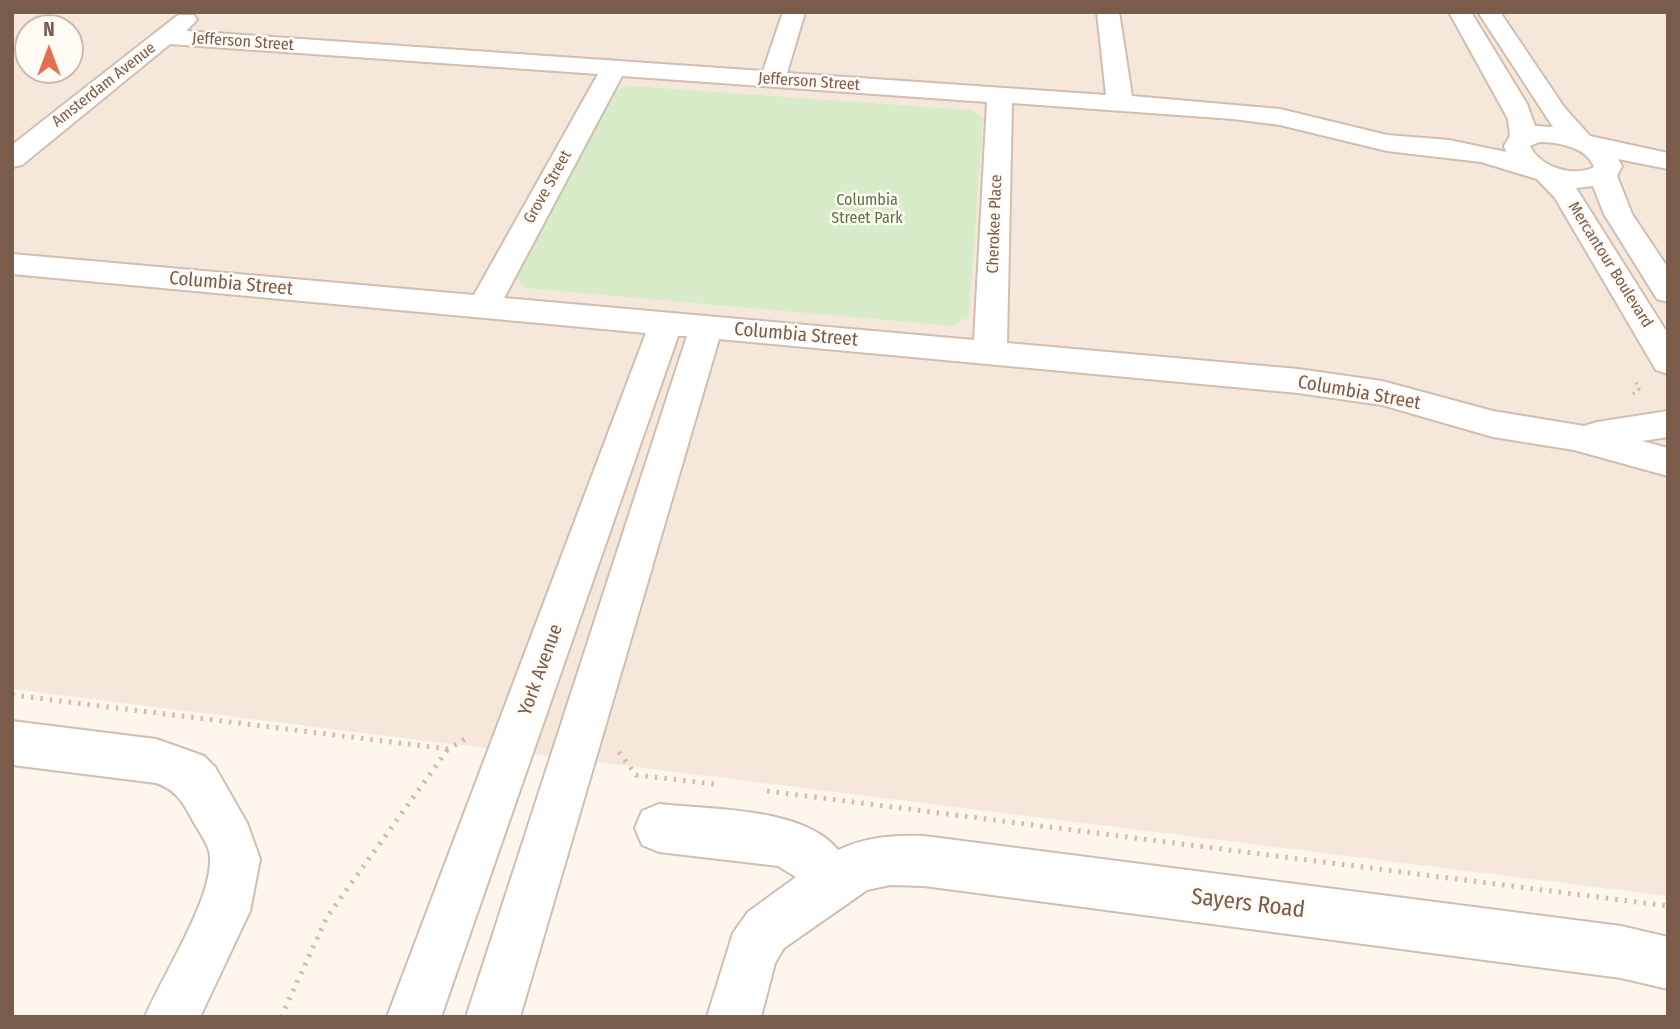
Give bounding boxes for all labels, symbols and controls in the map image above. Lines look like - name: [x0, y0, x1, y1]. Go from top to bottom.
- north arrow: [14, 14, 84, 84]
- text: N: [43, 18, 55, 41]
- street label: Jefferson Street: [191, 29, 295, 55]
- street label: Amsterdam Avenue: [48, 39, 160, 131]
- street label: Jefferson Street: [757, 69, 861, 95]
- street label: Grove Street: [520, 147, 576, 227]
- street label: Cherokee Place: [984, 174, 1006, 274]
- park label: Columbia Street Park: [831, 191, 903, 229]
- street label: Mercantour Boulevard: [1564, 199, 1656, 331]
- street label: Columbia Street: [168, 267, 294, 301]
- street label: Columbia Street: [733, 318, 859, 352]
- street label: Columbia Street: [1296, 371, 1422, 415]
- street label: York Avenue: [514, 621, 568, 719]
- street label: Sayers Road: [1190, 883, 1306, 925]

